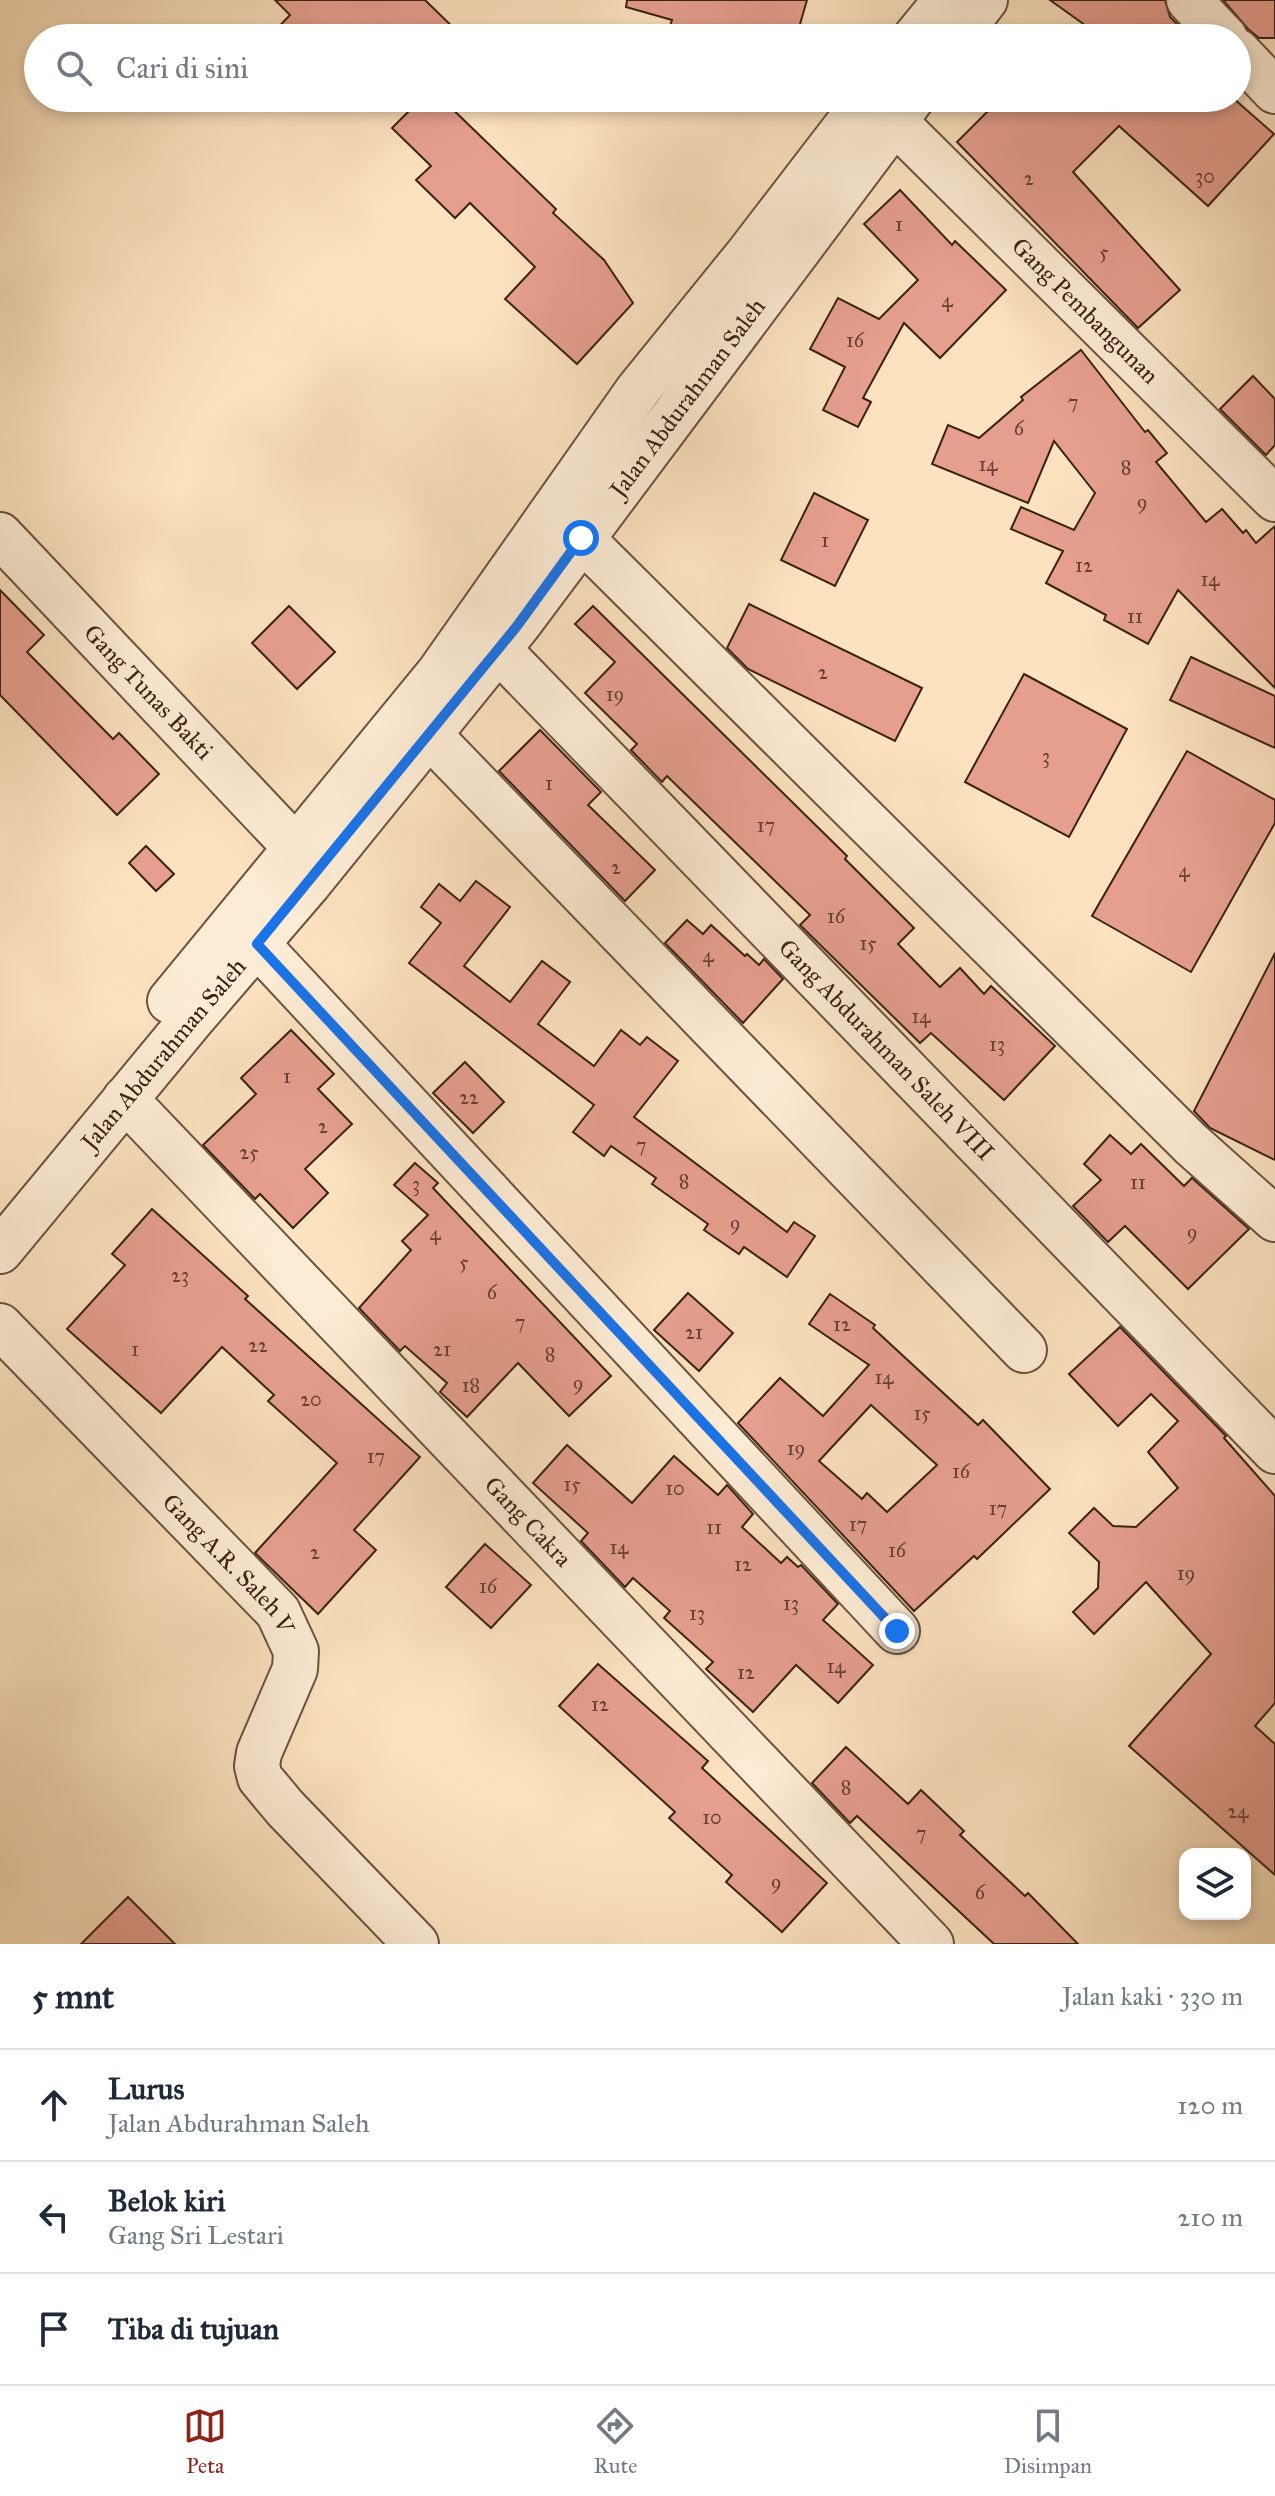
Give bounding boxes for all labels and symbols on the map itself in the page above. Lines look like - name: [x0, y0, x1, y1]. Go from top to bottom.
- house number: 30: [1195, 164, 1215, 188]
- house number: 2: [1024, 166, 1034, 190]
- house number: 1: [895, 212, 903, 236]
- street label: Gang Pembangunan: [1005, 231, 1165, 390]
- house number: 5: [1099, 240, 1109, 264]
- house number: 4: [941, 288, 953, 312]
- street label: Jalan Abdurahman Saleh: [602, 292, 772, 506]
- house number: 16: [846, 328, 865, 352]
- house number: 7: [1068, 390, 1078, 414]
- house number: 6: [1014, 416, 1025, 440]
- house number: 14: [978, 452, 998, 476]
- house number: 8: [1121, 455, 1131, 479]
- house number: 9: [1137, 490, 1147, 514]
- route start: [563, 520, 599, 556]
- house number: 1: [821, 528, 829, 552]
- house number: 12: [1075, 553, 1093, 577]
- house number: 14: [1200, 567, 1220, 591]
- house number: 11: [1127, 604, 1143, 628]
- street label: Gang Tunas Bakti: [77, 618, 220, 766]
- house number: 2: [818, 660, 828, 684]
- house number: 19: [606, 682, 624, 706]
- house number: 3: [1042, 744, 1050, 768]
- house number: 1: [545, 771, 553, 795]
- house number: 17: [757, 813, 775, 837]
- house number: 2: [611, 855, 621, 879]
- house number: 4: [1178, 858, 1190, 882]
- house number: 16: [827, 904, 846, 928]
- house number: 15: [859, 931, 877, 955]
- street label: Gang Abdurahman Saleh VIII: [772, 933, 1000, 1167]
- house number: 4: [702, 943, 714, 967]
- street label: Jalan Abdurahman Saleh: [73, 952, 253, 1159]
- house number: 14: [911, 1004, 931, 1028]
- house number: 13: [989, 1032, 1005, 1056]
- house number: 1: [283, 1064, 291, 1088]
- house number: 22: [459, 1085, 479, 1109]
- house number: 2: [318, 1114, 328, 1138]
- house number: 7: [636, 1133, 646, 1157]
- house number: 25: [239, 1140, 259, 1164]
- house number: 8: [679, 1169, 689, 1193]
- house number: 11: [1130, 1170, 1146, 1194]
- house number: 3: [412, 1172, 420, 1196]
- house number: 9: [730, 1211, 740, 1235]
- house number: 9: [1187, 1220, 1197, 1244]
- house number: 4: [429, 1221, 441, 1245]
- house number: 5: [459, 1250, 469, 1274]
- house number: 23: [171, 1263, 189, 1287]
- house number: 6: [487, 1280, 498, 1304]
- house number: 7: [515, 1310, 525, 1334]
- house number: 12: [833, 1312, 851, 1336]
- house number: 21: [685, 1320, 703, 1344]
- house number: 22: [248, 1333, 268, 1357]
- house number: 1: [131, 1337, 139, 1361]
- house number: 21: [433, 1337, 451, 1361]
- house number: 8: [545, 1342, 555, 1366]
- house number: 14: [874, 1365, 894, 1389]
- house number: 9: [573, 1371, 583, 1395]
- house number: 18: [462, 1373, 480, 1397]
- house number: 20: [300, 1387, 322, 1411]
- house number: 15: [913, 1401, 931, 1425]
- house number: 19: [787, 1436, 805, 1460]
- house number: 17: [367, 1444, 385, 1468]
- house number: 16: [952, 1459, 971, 1483]
- street label: Gang Cakra: [478, 1470, 579, 1574]
- house number: 15: [563, 1472, 581, 1496]
- house number: 10: [665, 1476, 685, 1500]
- street label: Gang A.R. Saleh V: [156, 1487, 301, 1639]
- house number: 17: [989, 1496, 1007, 1520]
- house number: 17: [849, 1512, 867, 1536]
- house number: 11: [706, 1515, 722, 1539]
- house number: 14: [609, 1535, 629, 1559]
- house number: 16: [888, 1538, 907, 1562]
- house number: 2: [310, 1540, 320, 1564]
- house number: 12: [734, 1552, 752, 1576]
- house number: 19: [1177, 1561, 1195, 1585]
- house number: 16: [479, 1574, 498, 1598]
- house number: 13: [783, 1591, 799, 1615]
- house number: 13: [689, 1601, 705, 1625]
- route end: [879, 1613, 915, 1649]
- house number: 14: [826, 1654, 846, 1678]
- house number: 12: [737, 1660, 755, 1684]
- house number: 12: [591, 1692, 609, 1716]
- house number: 8: [841, 1775, 851, 1799]
- house number: 24: [1227, 1799, 1249, 1823]
- house number: 10: [702, 1805, 722, 1829]
- house number: 7: [916, 1821, 926, 1845]
- house number: 9: [771, 1870, 781, 1894]
- house number: 6: [975, 1880, 986, 1904]

